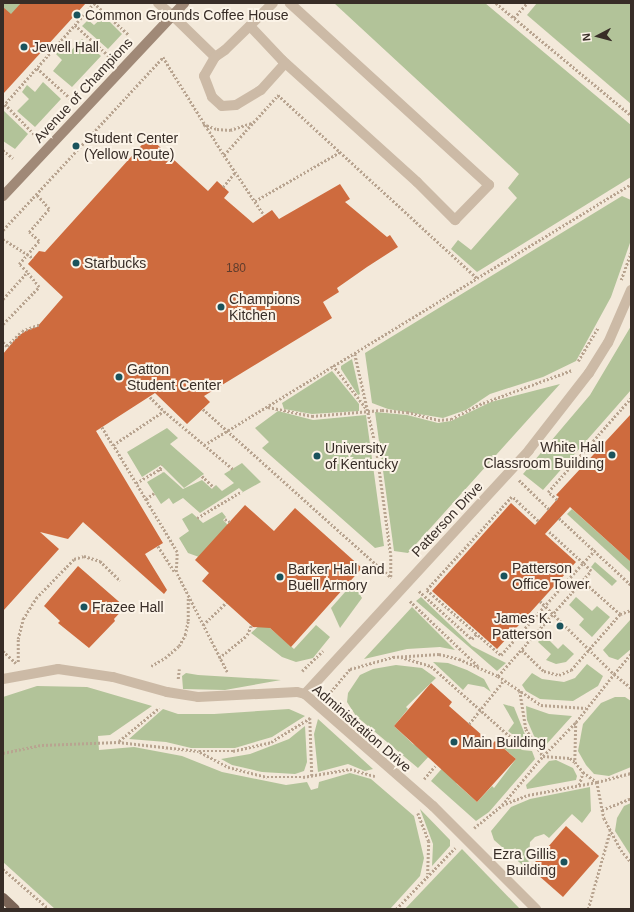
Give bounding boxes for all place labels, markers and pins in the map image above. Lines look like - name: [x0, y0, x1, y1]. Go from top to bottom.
- place label: Common Grounds Coffee House: [85, 7, 289, 23]
- marker: Common Grounds Coffee House: [72, 10, 82, 20]
- place label: Jewell Hall: [32, 39, 99, 55]
- marker: Jewell Hall: [19, 42, 29, 52]
- place label: Student Center (Yellow Route): [84, 130, 178, 162]
- marker: Student Center (Yellow Route): [71, 141, 81, 151]
- place label: Starbucks: [84, 255, 146, 271]
- marker: Starbucks: [71, 258, 81, 268]
- place label: Champions Kitchen: [229, 291, 300, 324]
- marker: Champions Kitchen: [216, 302, 226, 312]
- place label: Gatton Student Center: [127, 361, 221, 394]
- marker: Gatton Student Center: [114, 372, 124, 382]
- place label: White Hall Classroom Building: [483, 439, 604, 472]
- place label: University of Kentucky: [325, 440, 398, 472]
- marker: White Hall Classroom Building: [607, 450, 617, 460]
- marker: University of Kentucky: [312, 451, 322, 461]
- place label: Patterson Office Tower: [512, 560, 590, 592]
- place label: Barker Hall and Buell Armory: [288, 561, 384, 594]
- marker: Patterson Office Tower: [499, 571, 509, 581]
- marker: Barker Hall and Buell Armory: [275, 572, 285, 582]
- place label: Frazee Hall: [92, 599, 164, 615]
- marker: Frazee Hall: [79, 602, 89, 612]
- place label: James K. Patterson: [492, 610, 552, 642]
- marker: James K. Patterson: [555, 621, 565, 631]
- place label: Main Building: [462, 734, 546, 750]
- marker: Main Building: [449, 737, 459, 747]
- place label: Ezra Gillis Building: [493, 846, 556, 878]
- marker: Ezra Gillis Building: [559, 857, 569, 867]

